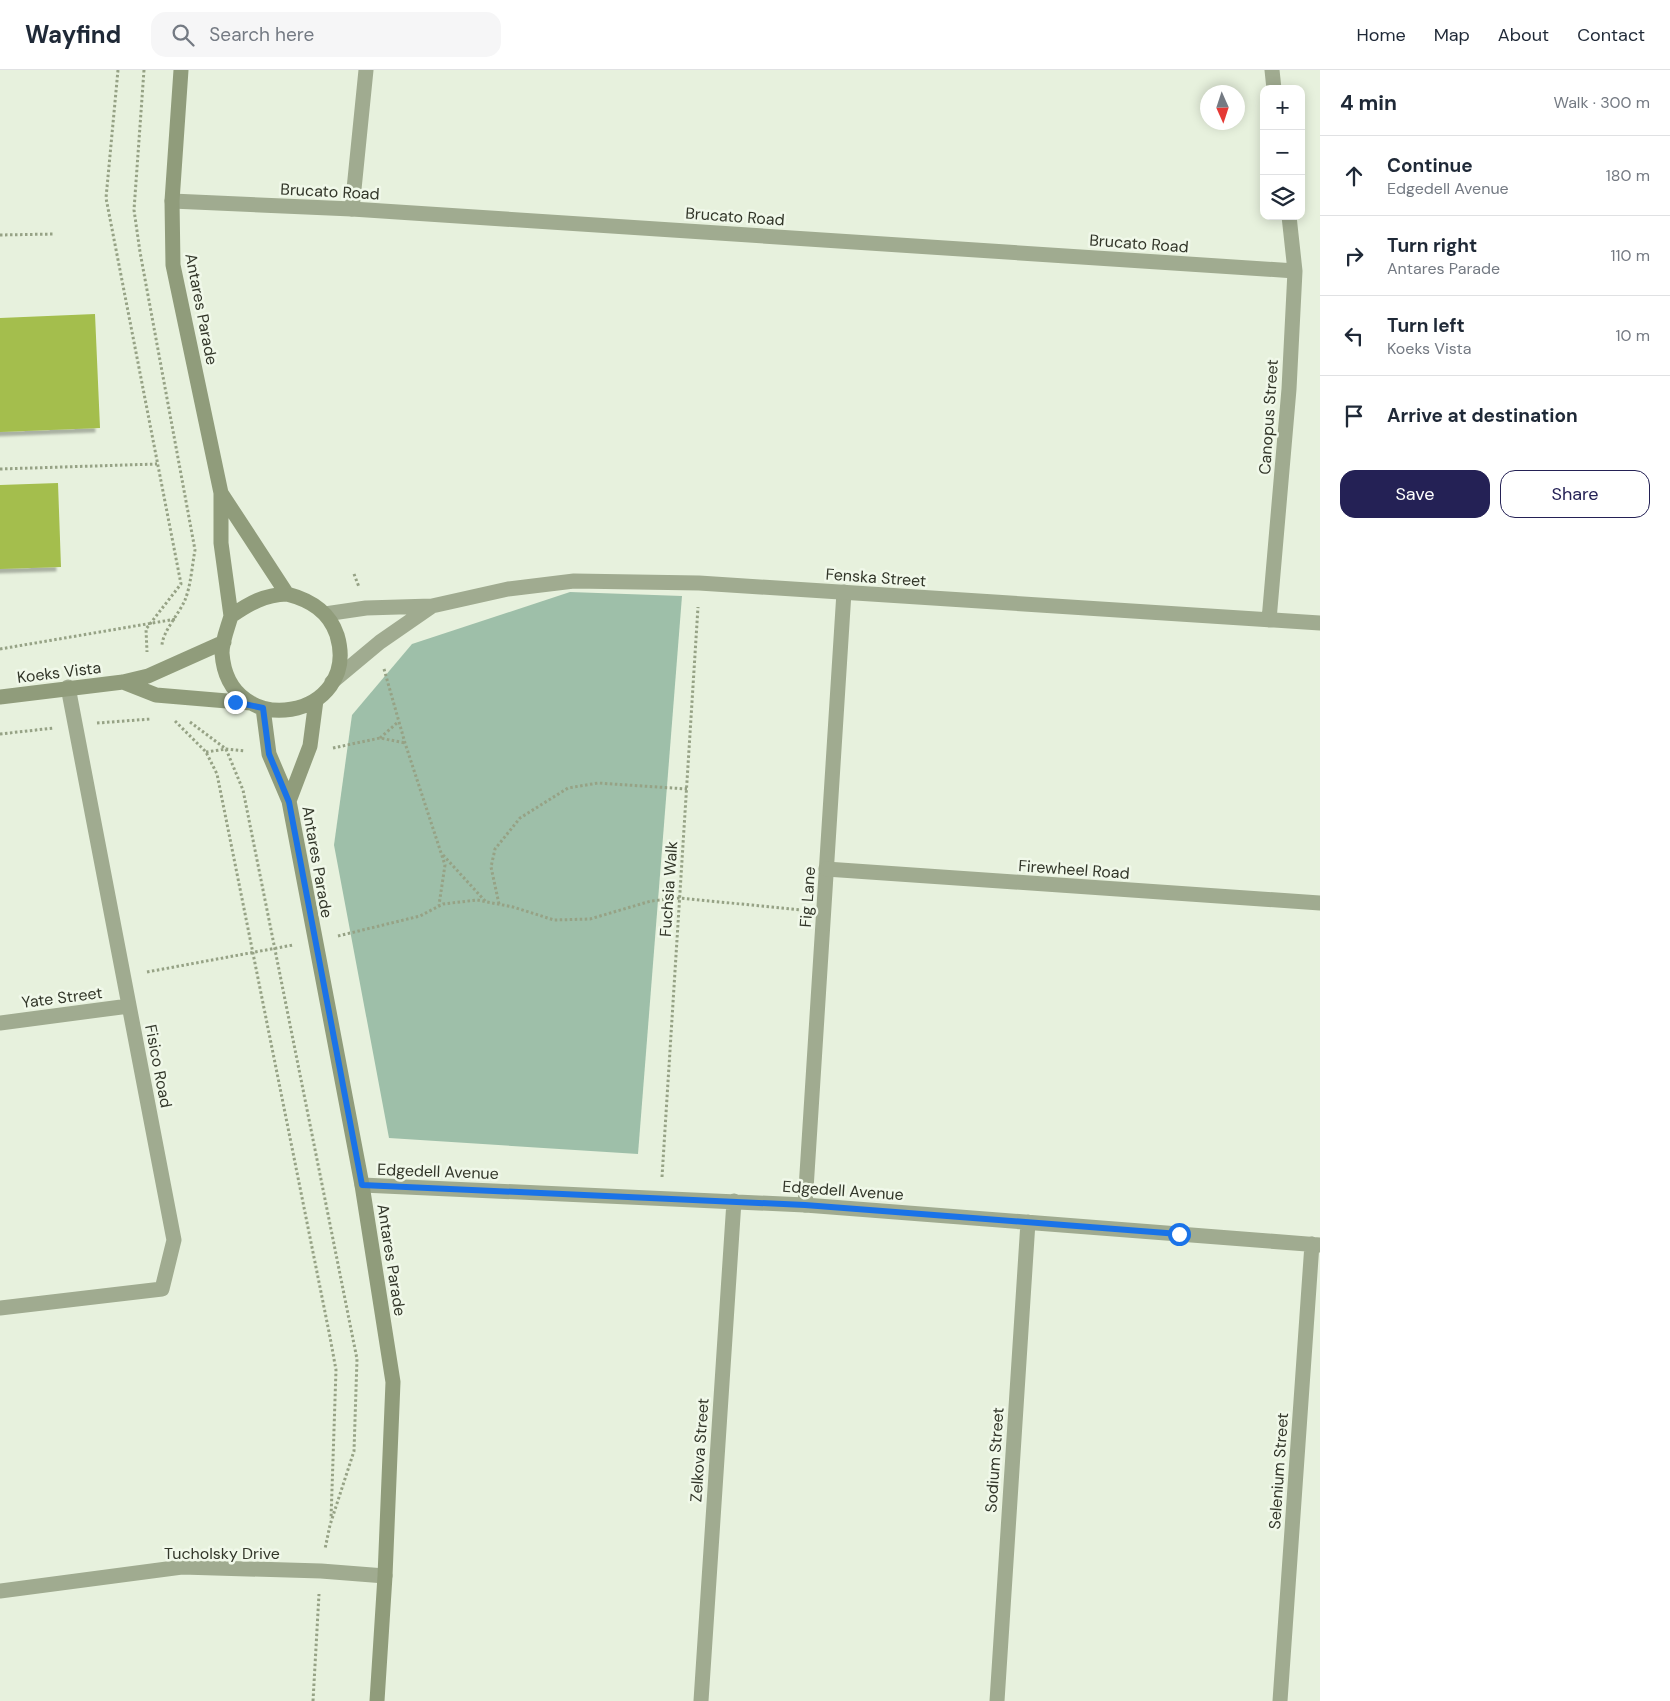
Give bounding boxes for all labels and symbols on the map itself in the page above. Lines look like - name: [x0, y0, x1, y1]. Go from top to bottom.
- north arrow: [1200, 85, 1245, 130]
- street label: Brucato Road: [280, 178, 380, 205]
- street label: Brucato Road: [685, 203, 785, 230]
- street label: Brucato Road: [1089, 230, 1189, 257]
- street label: Antares Parade: [180, 252, 223, 367]
- street label: Canopus Street: [1254, 359, 1283, 475]
- street label: Fenska Street: [825, 564, 927, 591]
- street label: Koeks Vista: [16, 657, 102, 688]
- route end: [224, 691, 247, 714]
- street label: Antares Parade: [297, 805, 338, 920]
- street label: Fuchsia Walk: [655, 840, 682, 938]
- street label: Firewheel Road: [1018, 855, 1130, 884]
- street label: Fig Lane: [795, 866, 820, 928]
- street label: Yate Street: [20, 982, 104, 1013]
- street label: Fisico Road: [140, 1023, 177, 1110]
- street label: Edgedell Avenue: [377, 1159, 499, 1184]
- street label: Edgedell Avenue: [782, 1176, 904, 1205]
- street label: Antares Parade: [372, 1203, 411, 1318]
- route start: [1168, 1223, 1191, 1246]
- street label: Zelkova Street: [685, 1397, 714, 1503]
- street label: Sodium Street: [980, 1407, 1009, 1513]
- street label: Selenium Street: [1264, 1412, 1293, 1530]
- street label: Tucholsky Drive: [164, 1543, 280, 1564]

